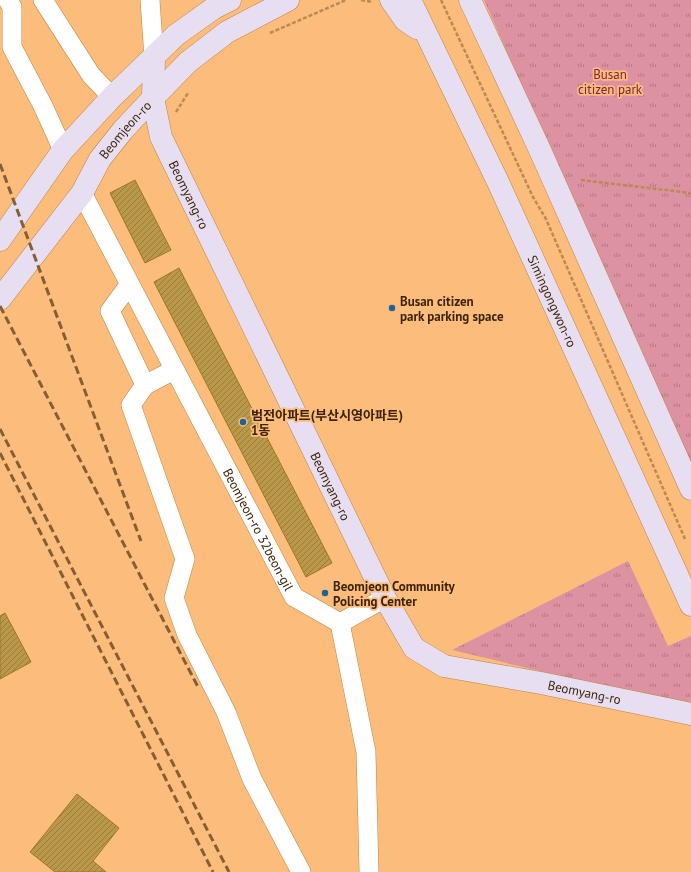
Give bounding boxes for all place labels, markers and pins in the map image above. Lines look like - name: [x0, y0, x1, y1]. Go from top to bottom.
- place label: Busan citizen park parking space: [400, 293, 504, 325]
- marker: Busan citizen park parking space: [387, 303, 397, 313]
- place label: 범전아파트(부산시영아파트) 1동: [251, 407, 403, 439]
- marker: 범전아파트(부산시영아파트) 1동: [238, 417, 248, 427]
- place label: Beomjeon Community Policing Center: [333, 578, 455, 610]
- marker: Beomjeon Community Policing Center: [320, 588, 330, 598]

